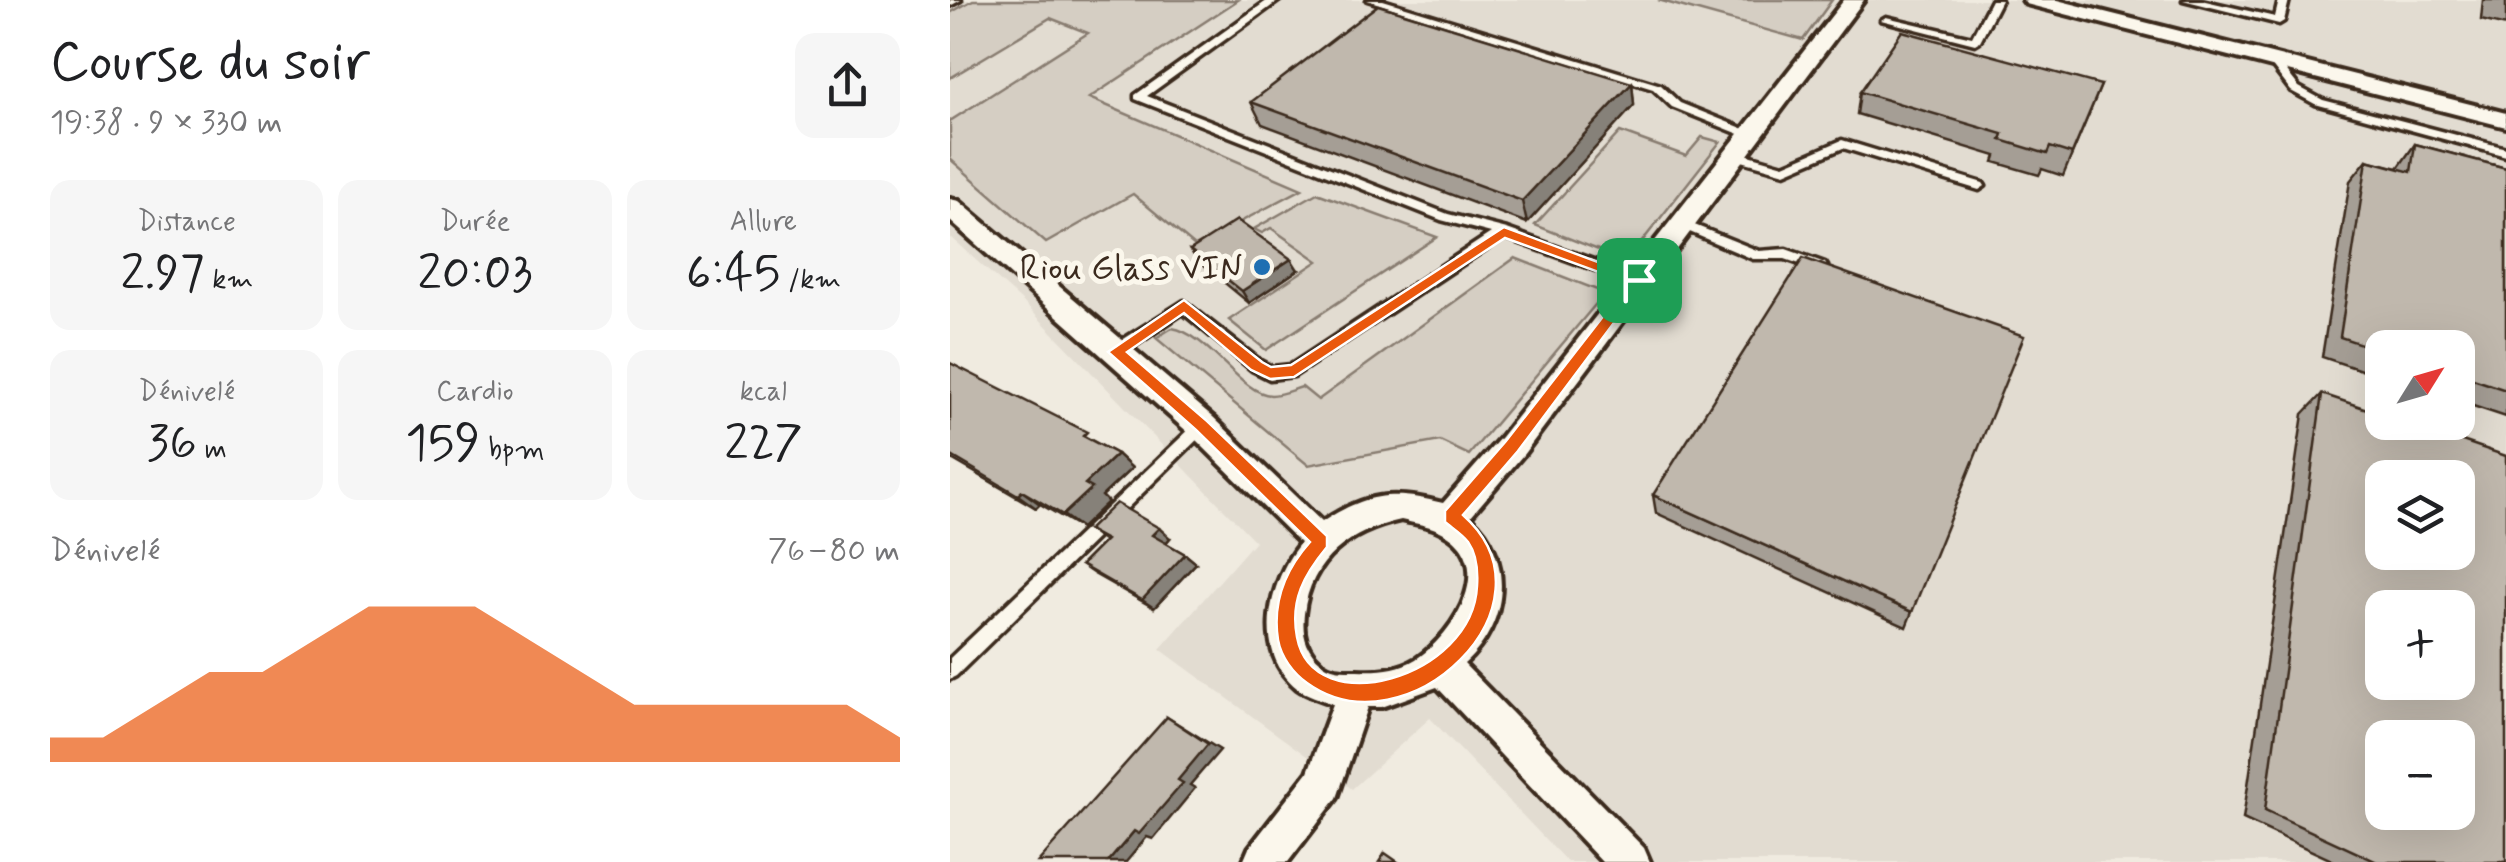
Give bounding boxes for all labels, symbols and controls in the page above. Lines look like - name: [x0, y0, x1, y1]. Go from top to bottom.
- text: Course du soir: [50, 28, 370, 100]
- button: share: [795, 33, 900, 138]
- text: 19:38 · 9 × 330 m: [50, 102, 282, 144]
- text: Distance: [137, 204, 236, 241]
- text: Durée: [440, 204, 510, 241]
- text: Allure: [730, 204, 797, 241]
- pin: [1597, 238, 1682, 323]
- text: 2.97: [120, 241, 205, 307]
- text: 20:03: [417, 241, 533, 307]
- text: 6:45: [686, 241, 780, 307]
- place label: Riou Glass VIN: [1020, 246, 1242, 292]
- icon: arrive: [1612, 253, 1667, 308]
- marker: Riou Glass VIN: [1251, 256, 1273, 278]
- text: km: [205, 262, 253, 299]
- text: /km: [780, 262, 841, 299]
- north arrow: [2365, 330, 2475, 440]
- map controls: [2365, 330, 2475, 830]
- text: Dénivelé: [138, 374, 235, 411]
- text: Cardio: [436, 374, 514, 411]
- text: kcal: [740, 374, 787, 411]
- text: 36: [147, 411, 197, 477]
- text: 159: [405, 411, 481, 477]
- text: 227: [724, 411, 803, 477]
- text: m: [197, 432, 227, 469]
- text: bpm: [481, 432, 545, 469]
- button: layers: [2365, 460, 2475, 570]
- text: Dénivelé: [50, 530, 160, 572]
- text: 76–80 m: [768, 530, 900, 572]
- button: +: [2365, 590, 2475, 700]
- button: −: [2365, 720, 2475, 830]

